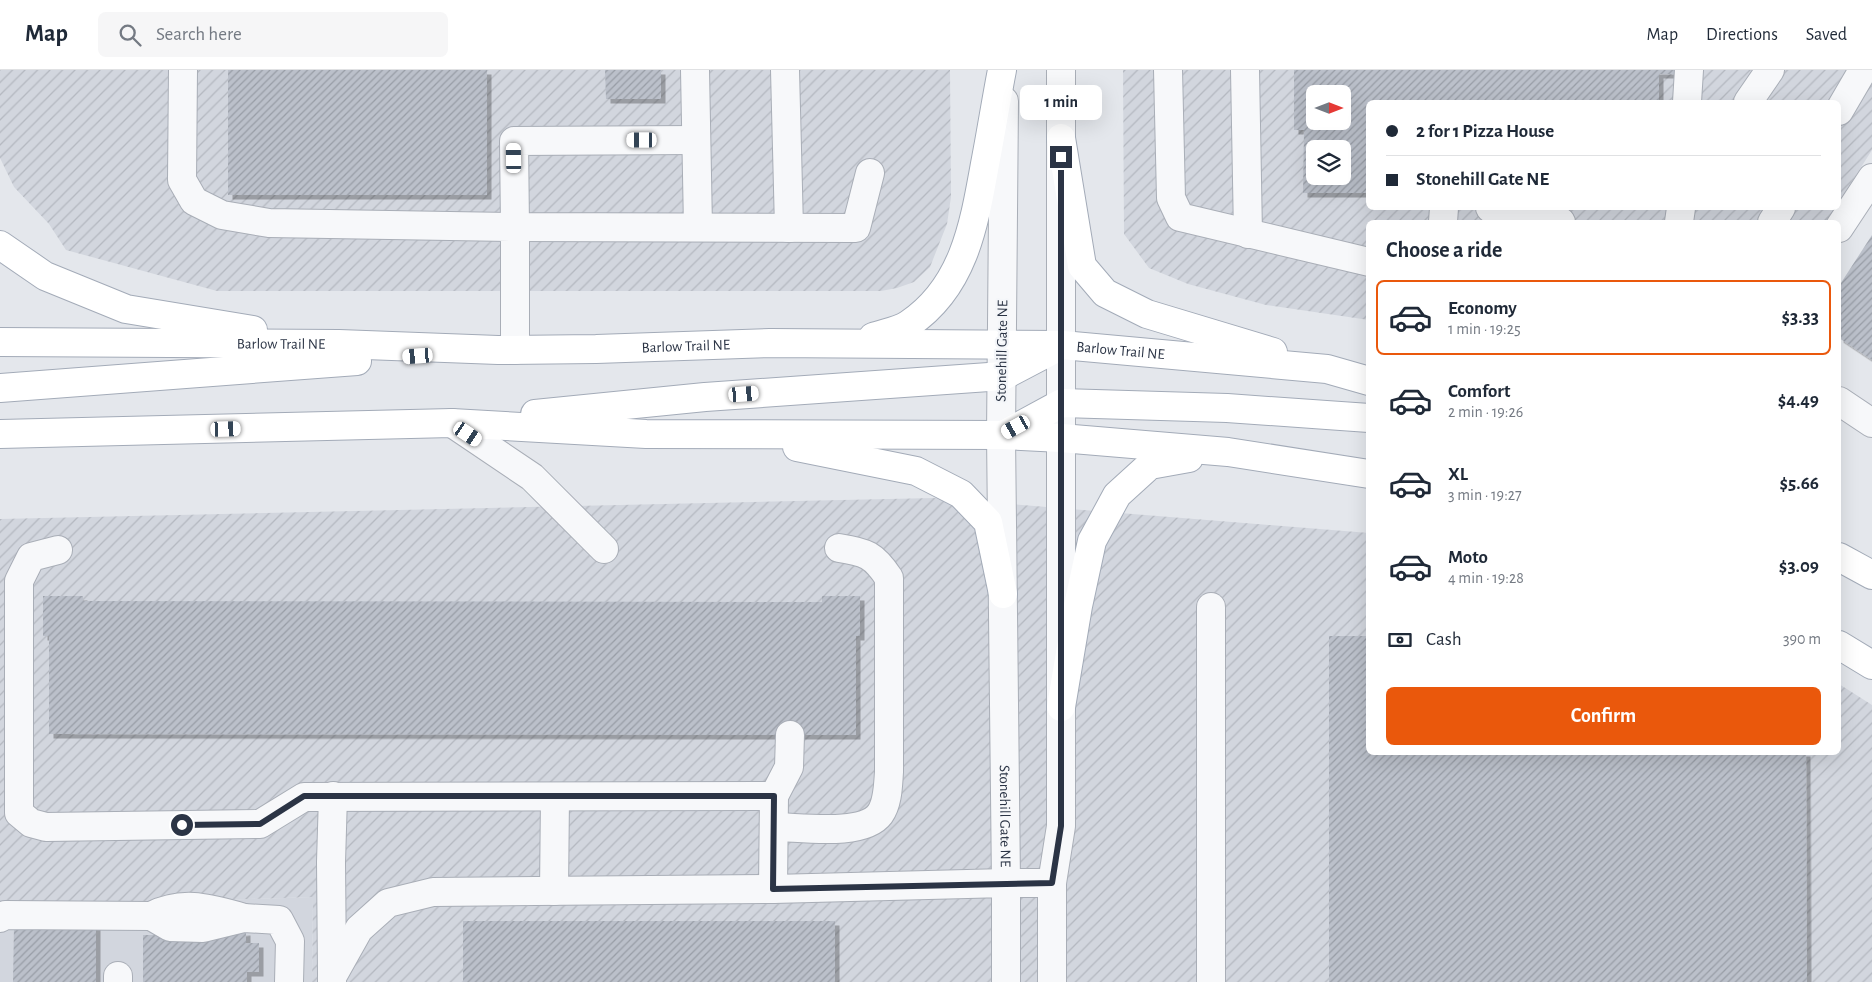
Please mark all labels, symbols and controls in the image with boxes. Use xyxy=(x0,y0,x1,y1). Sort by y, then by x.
search box xyxy=(98,12,448,57)
icon: search xyxy=(116,21,144,49)
text: Map xyxy=(25,22,68,46)
text: Search here xyxy=(156,25,242,44)
text: Map xyxy=(1647,26,1678,44)
text: Directions xyxy=(1706,26,1778,44)
text: Saved xyxy=(1806,26,1847,44)
callout: 1 min xyxy=(1020,84,1102,119)
north arrow xyxy=(1306,85,1351,130)
map controls xyxy=(1306,85,1351,185)
text: 1 min xyxy=(1044,94,1078,110)
text: 2 for 1 Pizza House xyxy=(1416,122,1554,141)
car xyxy=(627,133,657,148)
button: layers xyxy=(1306,140,1351,185)
car xyxy=(506,143,521,173)
route end xyxy=(1050,146,1072,168)
text: Stonehill Gate NE xyxy=(1416,170,1549,189)
text: Choose a ride xyxy=(1386,239,1502,261)
icon: car xyxy=(1388,295,1433,340)
text: Economy xyxy=(1448,299,1517,318)
street label: Stonehill Gate NE xyxy=(994,300,1010,402)
text: $3.33 xyxy=(1782,308,1819,327)
text: 1 min · 19:25 xyxy=(1448,321,1521,337)
street label: Barlow Trail NE xyxy=(237,336,325,351)
street label: Barlow Trail NE xyxy=(641,337,730,355)
street label: Barlow Trail NE xyxy=(1076,339,1165,362)
car xyxy=(402,347,433,365)
icon: car xyxy=(1388,378,1433,423)
text: Comfort xyxy=(1448,382,1510,401)
car xyxy=(728,385,759,403)
text: $4.49 xyxy=(1778,391,1819,410)
text: 2 min · 19:26 xyxy=(1448,404,1523,420)
car xyxy=(999,413,1032,441)
car xyxy=(451,419,484,449)
car xyxy=(210,421,241,437)
icon: car xyxy=(1388,461,1433,506)
text: XL xyxy=(1448,465,1468,484)
text: $5.66 xyxy=(1780,474,1819,493)
text: 3 min · 19:27 xyxy=(1448,487,1522,503)
icon: car xyxy=(1388,544,1433,589)
text: Moto xyxy=(1448,548,1488,567)
text: $3.09 xyxy=(1779,557,1819,576)
text: 4 min · 19:28 xyxy=(1448,570,1524,586)
icon: cash xyxy=(1386,626,1414,654)
text: Cash xyxy=(1426,630,1462,649)
text: 390 m xyxy=(1783,631,1821,647)
button: Confirm xyxy=(1386,687,1821,745)
street label: Stonehill Gate NE xyxy=(997,765,1013,867)
route start xyxy=(171,814,193,836)

